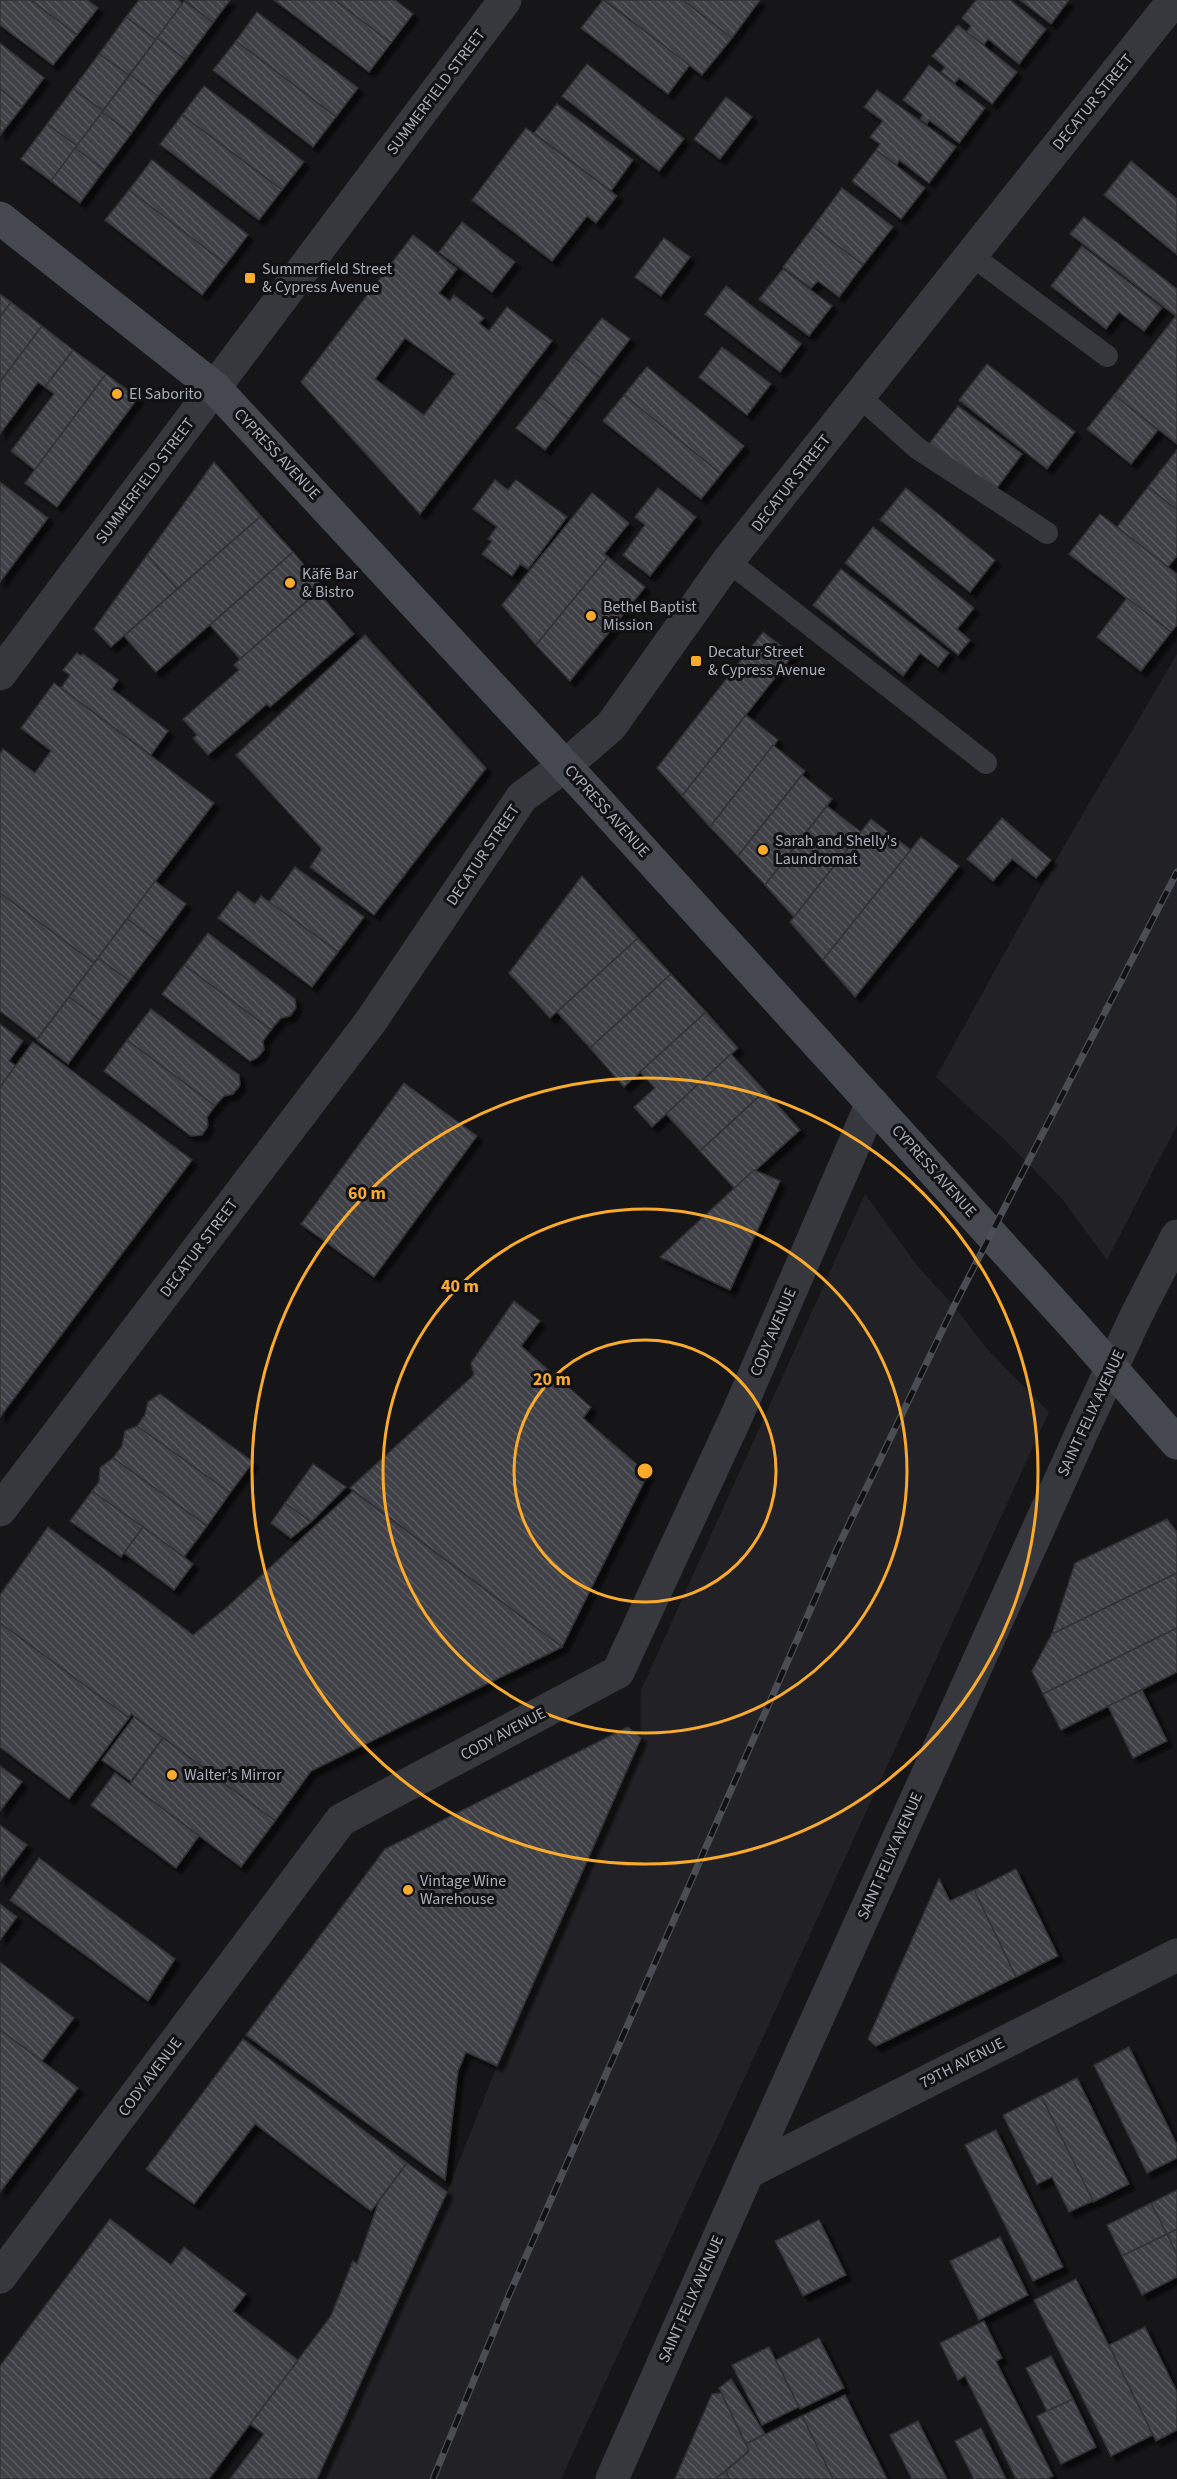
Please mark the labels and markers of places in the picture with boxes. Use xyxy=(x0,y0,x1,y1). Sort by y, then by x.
place label: Summerfield Street & Cypress Avenue xyxy=(262,258,393,298)
marker: Summerfield Street & Cypress Avenue xyxy=(243,271,257,285)
place label: El Saborito xyxy=(129,383,202,405)
marker: El Saborito xyxy=(110,387,124,401)
place label: Käfē Bar & Bistro xyxy=(302,563,358,603)
marker: Käfē Bar & Bistro xyxy=(283,576,297,590)
place label: Bethel Baptist Mission xyxy=(603,596,697,636)
marker: Bethel Baptist Mission xyxy=(584,609,598,623)
place label: Decatur Street & Cypress Avenue xyxy=(708,641,826,681)
marker: Decatur Street & Cypress Avenue xyxy=(689,654,703,668)
place label: Sarah and Shelly's Laundromat xyxy=(775,830,897,870)
marker: Sarah and Shelly's Laundromat xyxy=(756,843,770,857)
centre of rings xyxy=(635,1461,655,1481)
place label: Walter's Mirror xyxy=(184,1764,282,1786)
marker: Walter's Mirror xyxy=(165,1768,179,1782)
place label: Vintage Wine Warehouse xyxy=(420,1870,506,1910)
marker: Vintage Wine Warehouse xyxy=(401,1883,415,1897)

